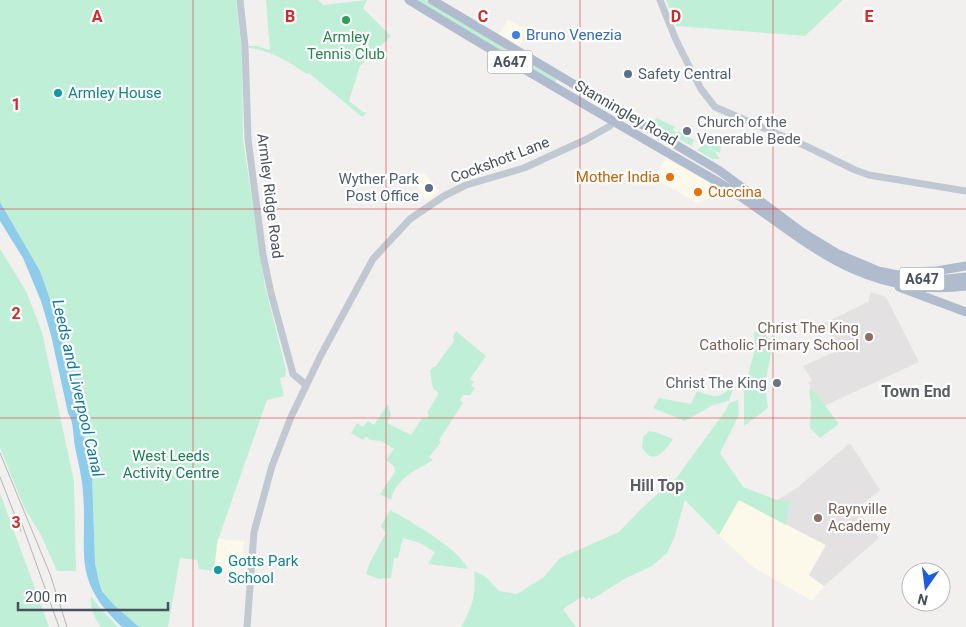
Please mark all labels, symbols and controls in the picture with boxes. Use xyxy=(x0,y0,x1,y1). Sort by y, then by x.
text: A xyxy=(92,7,103,26)
text: B xyxy=(285,7,295,26)
text: C xyxy=(478,7,488,26)
text: D xyxy=(671,7,681,26)
text: E xyxy=(865,7,874,26)
marker: Armley Tennis Club xyxy=(340,14,352,26)
place label: Bruno Venezia xyxy=(526,26,622,44)
place label: Armley Tennis Club xyxy=(307,28,385,63)
marker: Bruno Venezia xyxy=(510,29,522,41)
road number: A647 xyxy=(488,51,532,74)
place label: Safety Central xyxy=(638,65,731,83)
marker: Safety Central xyxy=(622,68,634,80)
street label: Stanningley Road xyxy=(571,76,681,150)
place label: Armley House xyxy=(68,84,162,102)
marker: Armley House xyxy=(52,87,64,99)
text: 1 xyxy=(11,95,21,114)
place label: Church of the Venerable Bede xyxy=(697,113,801,148)
marker: Church of the Venerable Bede xyxy=(681,125,693,137)
street label: Armley Ridge Road xyxy=(253,132,287,260)
street label: Cockshott Lane xyxy=(448,133,552,187)
place label: Mother India xyxy=(576,168,660,186)
place label: Wyther Park Post Office xyxy=(338,170,419,205)
marker: Mother India xyxy=(664,171,676,183)
marker: Wyther Park Post Office xyxy=(423,182,435,194)
place label: Cuccina xyxy=(708,183,762,201)
marker: Cuccina xyxy=(692,186,704,198)
road number: A647 xyxy=(900,268,944,290)
water label: Leeds and Liverpool Canal xyxy=(48,297,108,479)
text: 2 xyxy=(11,304,21,323)
place label: Christ The King Catholic Primary School xyxy=(699,319,859,354)
marker: Christ The King Catholic Primary School xyxy=(863,331,875,343)
place label: Christ The King xyxy=(666,374,767,392)
marker: Christ The King xyxy=(771,377,783,389)
district label: Town End xyxy=(881,382,951,401)
park label: West Leeds Activity Centre xyxy=(123,447,219,482)
district label: Hill Top xyxy=(630,476,684,495)
place label: Raynville Academy xyxy=(828,500,890,535)
marker: Raynville Academy xyxy=(812,512,824,524)
text: 3 xyxy=(11,513,21,532)
place label: Gotts Park School xyxy=(228,552,299,587)
north arrow xyxy=(901,562,951,612)
marker: Gotts Park School xyxy=(212,564,224,576)
scale bar xyxy=(18,580,168,612)
text: 200 m xyxy=(25,588,67,606)
text: N xyxy=(916,591,930,609)

